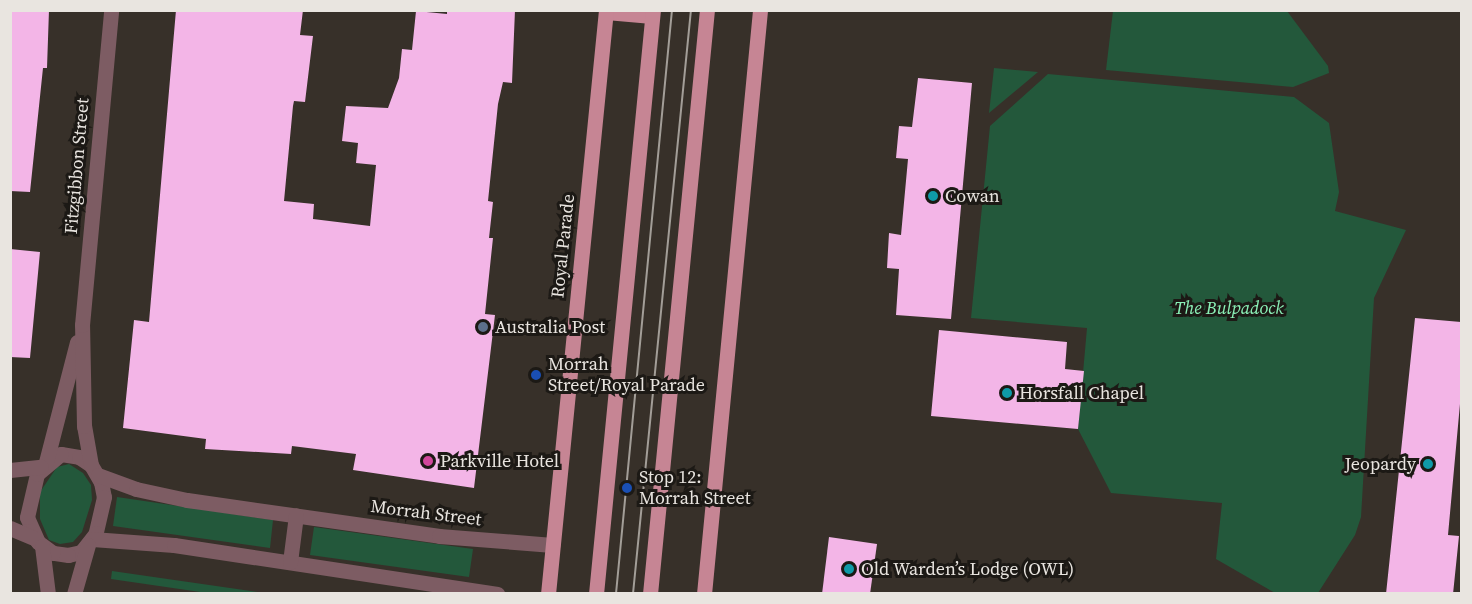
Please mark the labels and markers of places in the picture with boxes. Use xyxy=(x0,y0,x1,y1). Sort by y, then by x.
place label: Cowan xyxy=(945,185,1000,207)
marker: Cowan xyxy=(926,189,940,203)
place label: Australia Post xyxy=(495,316,605,338)
marker: Australia Post xyxy=(476,320,490,334)
place label: Morrah Street/Royal Parade xyxy=(548,354,705,397)
marker: Morrah Street/Royal Parade xyxy=(529,368,543,382)
place label: Horsfall Chapel xyxy=(1019,382,1144,404)
marker: Horsfall Chapel xyxy=(1000,386,1014,400)
place label: Parkville Hotel xyxy=(440,450,559,472)
place label: Jeopardy xyxy=(1345,453,1416,475)
marker: Parkville Hotel xyxy=(421,454,435,468)
marker: Jeopardy xyxy=(1421,457,1435,471)
place label: Stop 12: Morrah Street xyxy=(639,467,750,510)
marker: Stop 12: Morrah Street xyxy=(620,481,634,495)
place label: Old Warden’s Lodge (OWL) xyxy=(861,558,1075,580)
marker: Old Warden’s Lodge (OWL) xyxy=(842,562,856,576)

